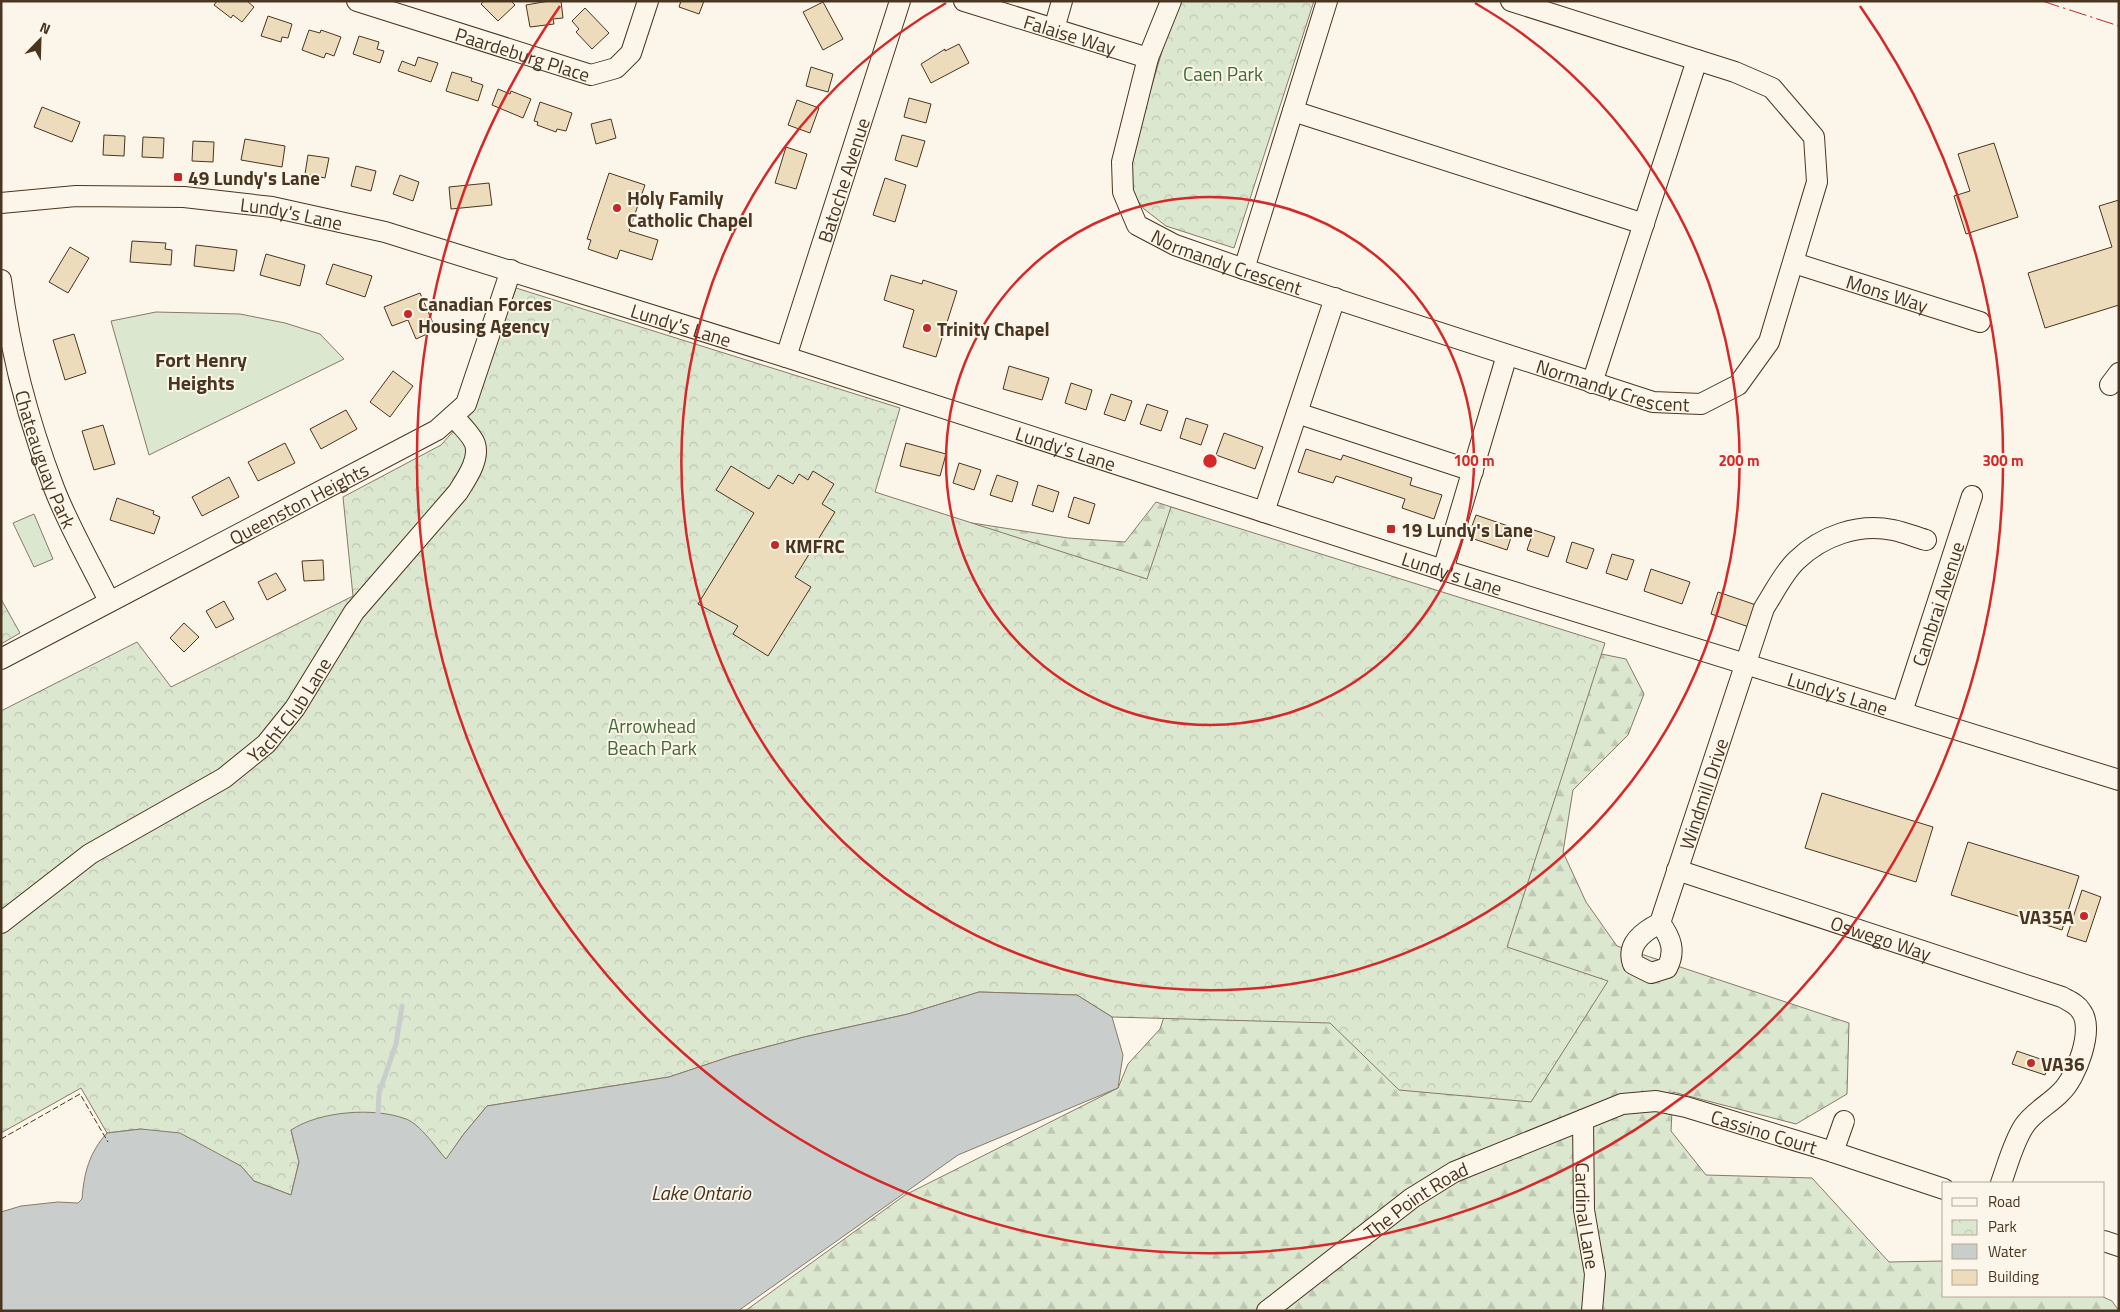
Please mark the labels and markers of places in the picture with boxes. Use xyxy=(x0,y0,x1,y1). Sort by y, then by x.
place label: 49 Lundy's Lane xyxy=(188,163,320,192)
marker: 49 Lundy's Lane xyxy=(172,171,184,183)
place label: Holy Family Catholic Chapel xyxy=(627,183,753,234)
marker: Holy Family Catholic Chapel xyxy=(611,202,623,214)
place label: Canadian Forces Housing Agency xyxy=(418,289,552,340)
marker: Canadian Forces Housing Agency xyxy=(402,308,414,320)
place label: Trinity Chapel xyxy=(937,314,1050,343)
marker: Trinity Chapel xyxy=(921,322,933,334)
centre of rings xyxy=(1201,452,1219,470)
place label: 19 Lundy's Lane xyxy=(1401,515,1533,544)
marker: 19 Lundy's Lane xyxy=(1385,523,1397,535)
place label: KMFRC xyxy=(785,531,845,560)
marker: KMFRC xyxy=(769,539,781,551)
place label: VA35A xyxy=(2019,902,2075,931)
marker: VA35A xyxy=(2078,910,2090,922)
place label: VA36 xyxy=(2041,1049,2085,1078)
marker: VA36 xyxy=(2025,1057,2037,1069)

